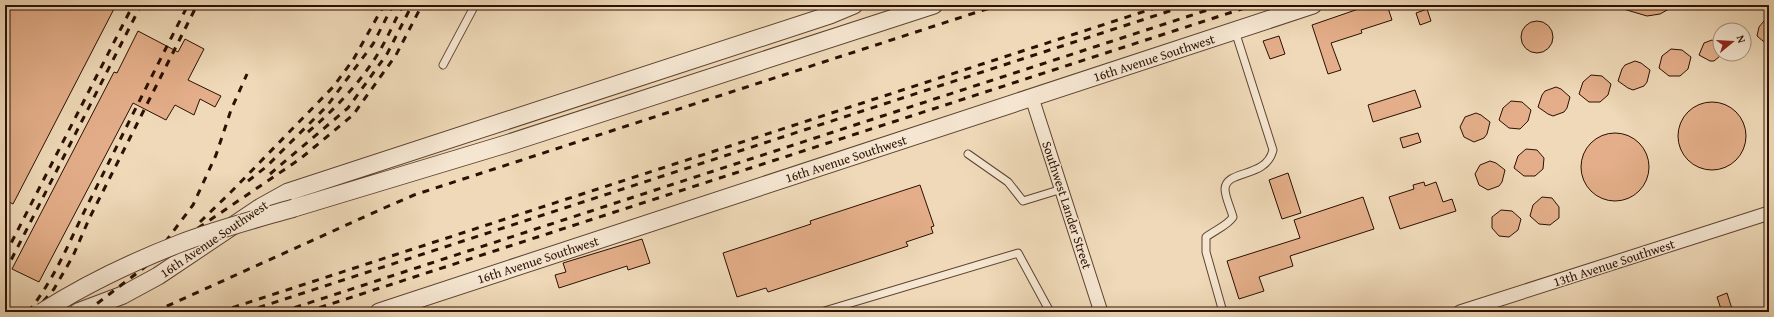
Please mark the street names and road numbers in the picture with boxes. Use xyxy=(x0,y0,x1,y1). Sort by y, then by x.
street label: 16th Avenue Southwest xyxy=(1091,29,1218,87)
street label: 16th Avenue Southwest xyxy=(783,130,910,188)
street label: Southwest Lander Street xyxy=(1037,139,1097,272)
street label: 16th Avenue Southwest xyxy=(156,195,272,282)
street label: 16th Avenue Southwest xyxy=(475,231,602,289)
street label: 13th Avenue Southwest xyxy=(1551,234,1678,292)

